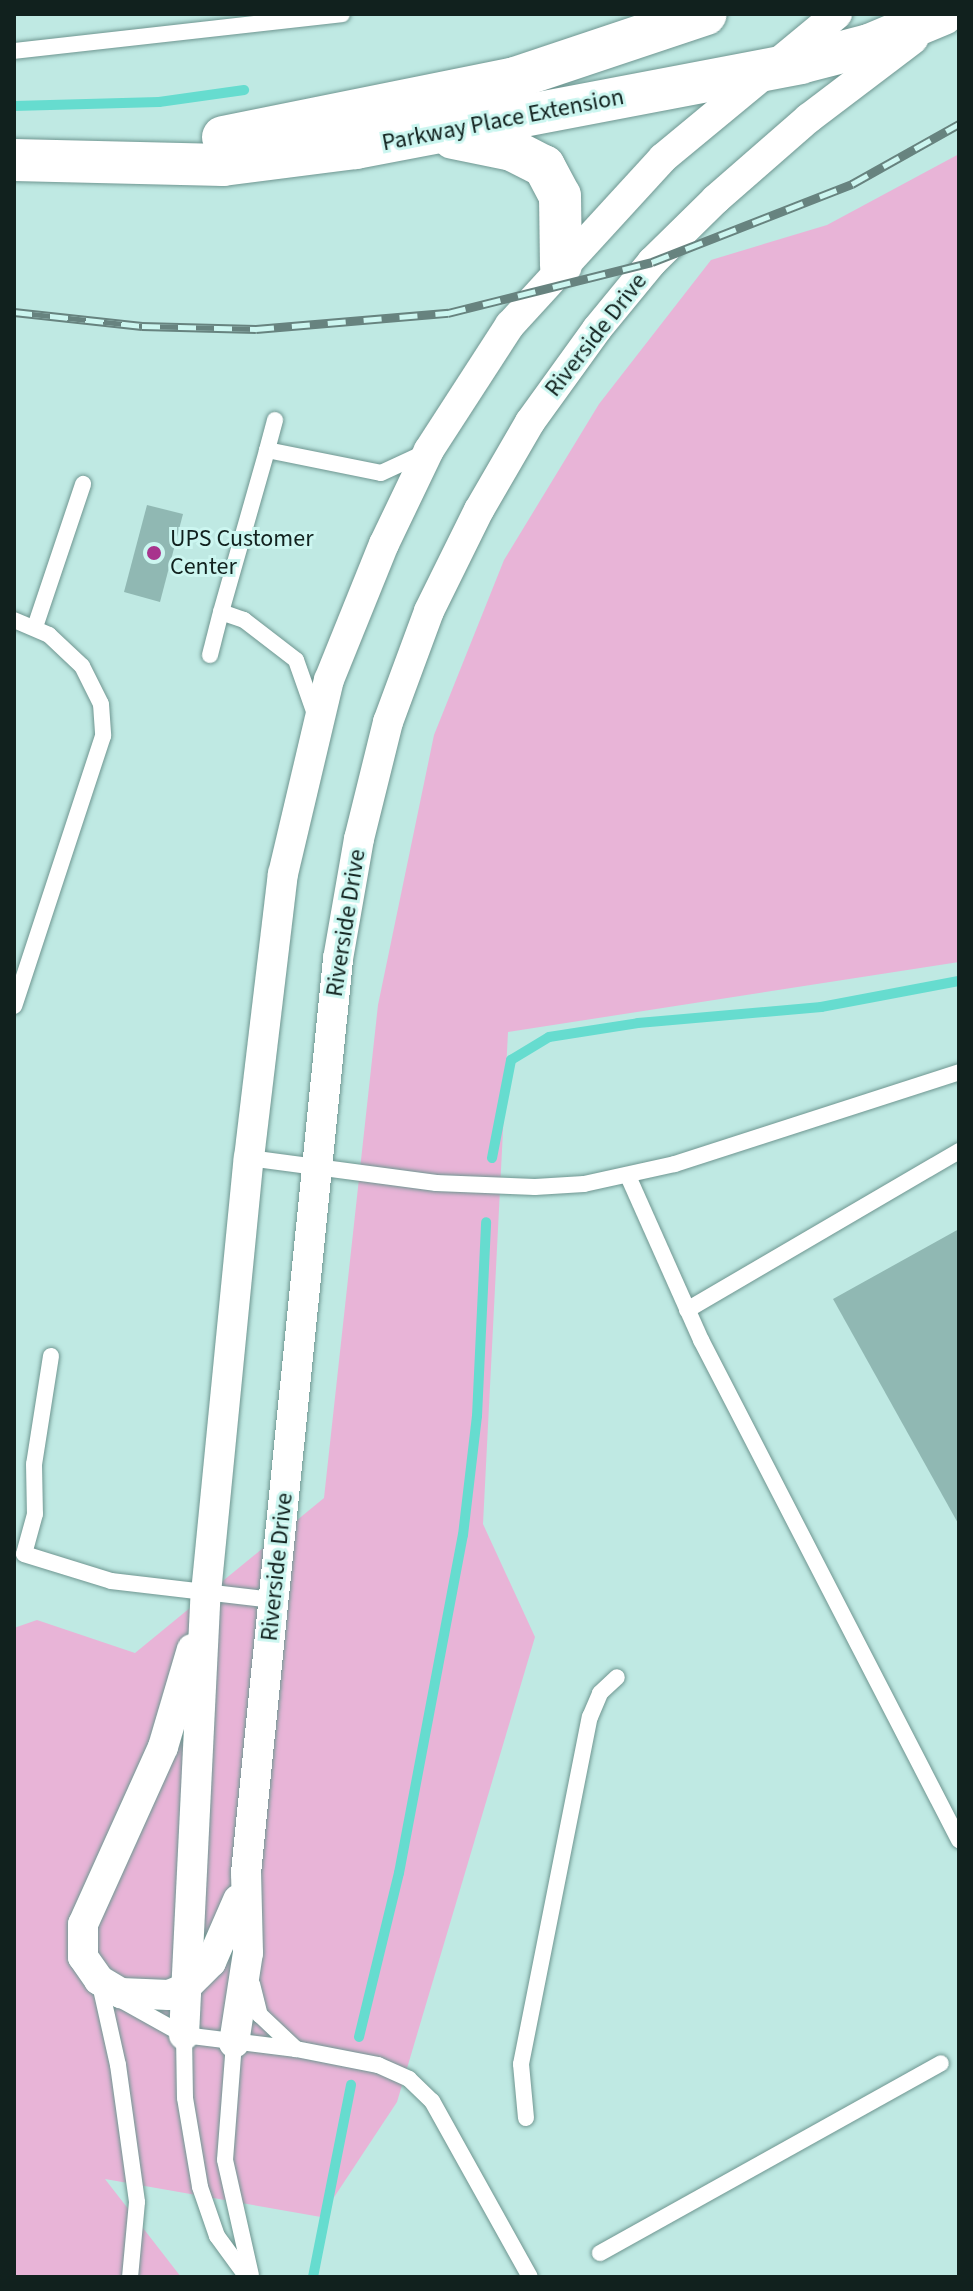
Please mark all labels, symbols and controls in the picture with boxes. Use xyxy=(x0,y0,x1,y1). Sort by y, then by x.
street label: Parkway Place Extension xyxy=(380,82,626,158)
street label: Riverside Drive xyxy=(539,267,653,403)
place label: UPS Customer Center xyxy=(170,525,313,581)
marker: UPS Customer Center xyxy=(145,544,163,562)
street label: Riverside Drive xyxy=(320,847,372,999)
street label: Riverside Drive xyxy=(255,1491,299,1643)

